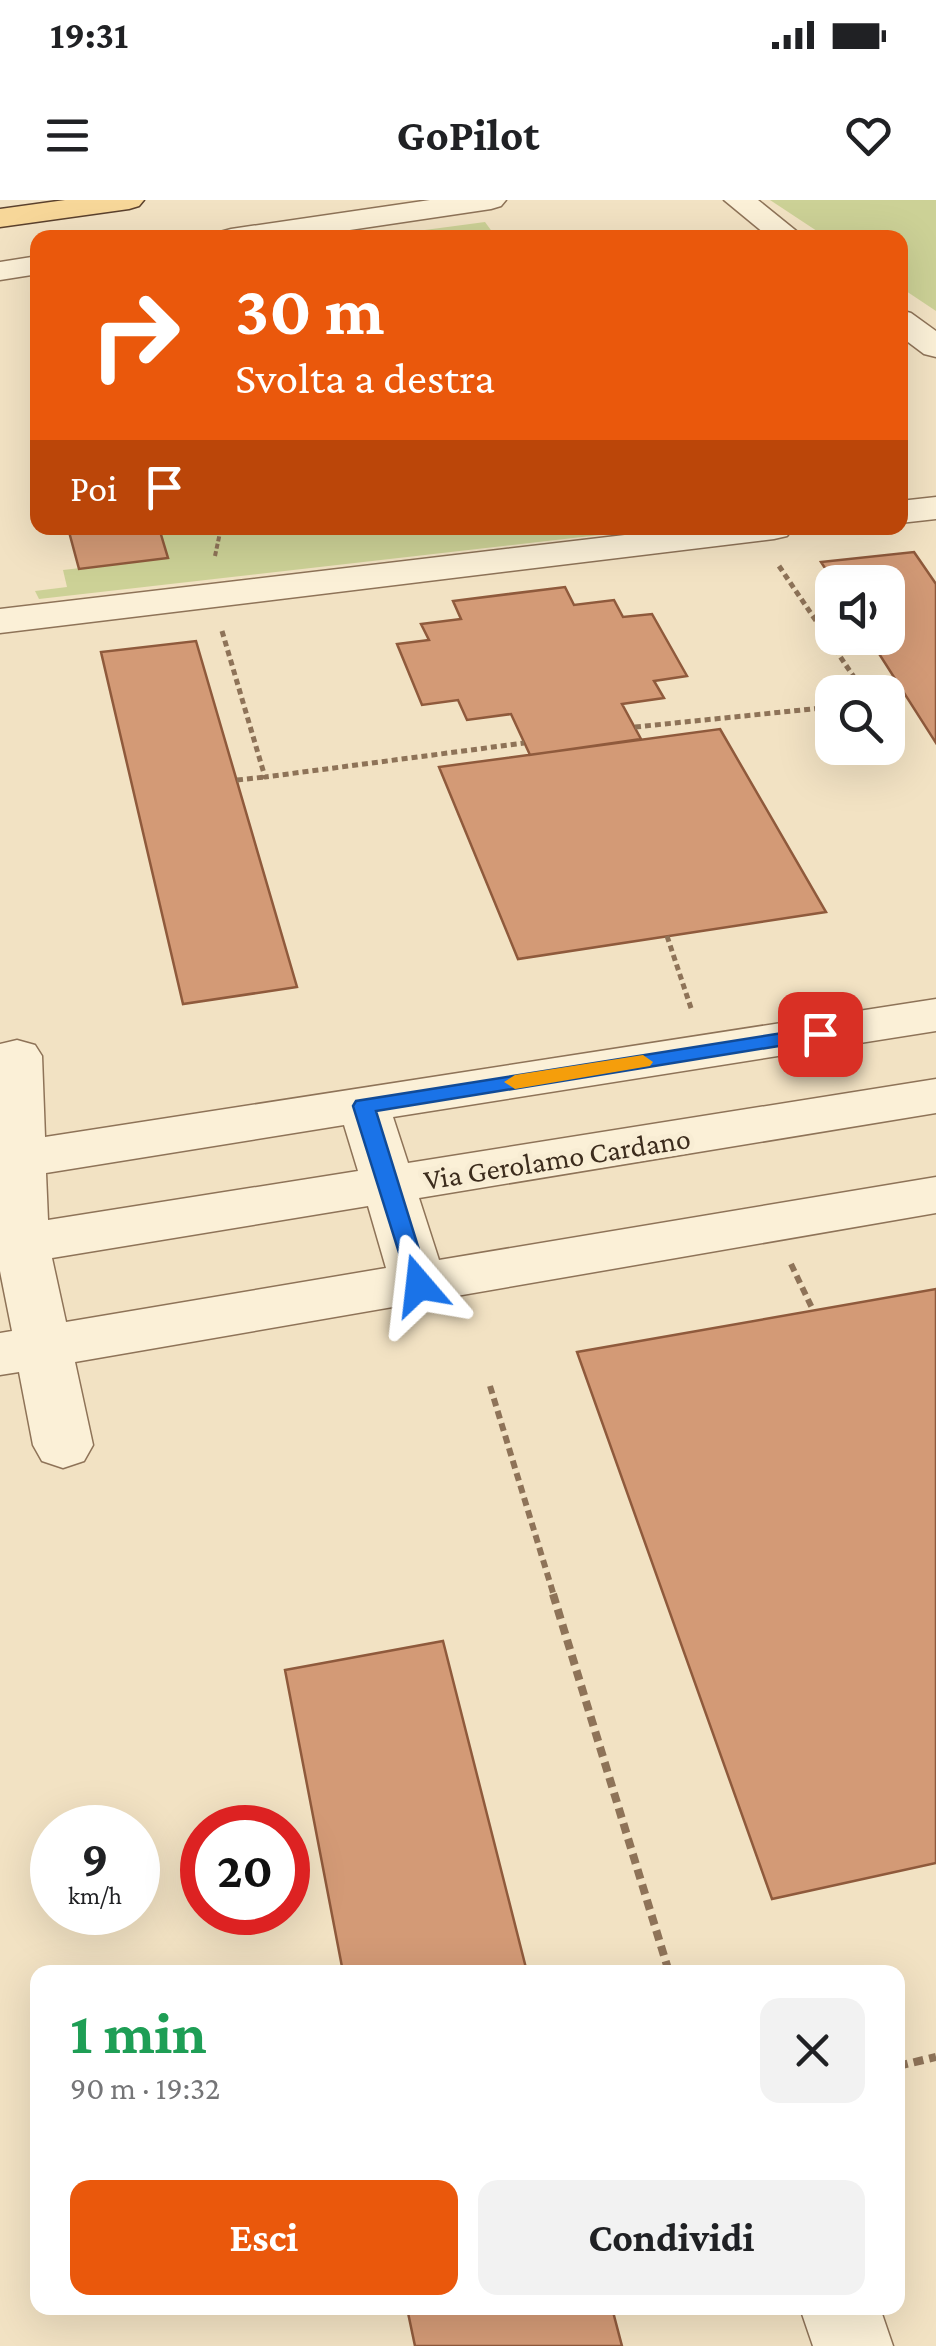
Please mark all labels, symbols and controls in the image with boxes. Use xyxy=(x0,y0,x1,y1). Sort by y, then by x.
text: 19:31 xyxy=(50,14,128,56)
icon: menu xyxy=(40,108,95,163)
icon: heart xyxy=(841,108,896,163)
text: GoPilot xyxy=(396,110,540,160)
icon: right xyxy=(70,270,200,400)
text: 30 m xyxy=(235,271,384,349)
text: Svolta a destra xyxy=(235,353,495,403)
icon: arrive xyxy=(137,460,192,515)
text: Poi xyxy=(70,467,117,509)
map controls xyxy=(815,565,905,765)
button: sound xyxy=(815,565,905,655)
button: search xyxy=(815,675,905,765)
pin xyxy=(778,992,863,1077)
icon: arrive xyxy=(793,1007,848,1062)
street label: Via Gerolamo Cardano xyxy=(421,1121,693,1196)
position arrow xyxy=(367,1233,471,1337)
speed limit sign: 20 xyxy=(180,1805,310,1935)
text: 9 xyxy=(81,1830,109,1886)
text: km/h xyxy=(68,1882,122,1909)
button: close xyxy=(760,1998,865,2103)
text: 1 min xyxy=(70,1999,207,2066)
text: 90 m · 19:32 xyxy=(70,2070,220,2106)
button: Esci xyxy=(70,2180,458,2295)
button: Condividi xyxy=(478,2180,865,2295)

